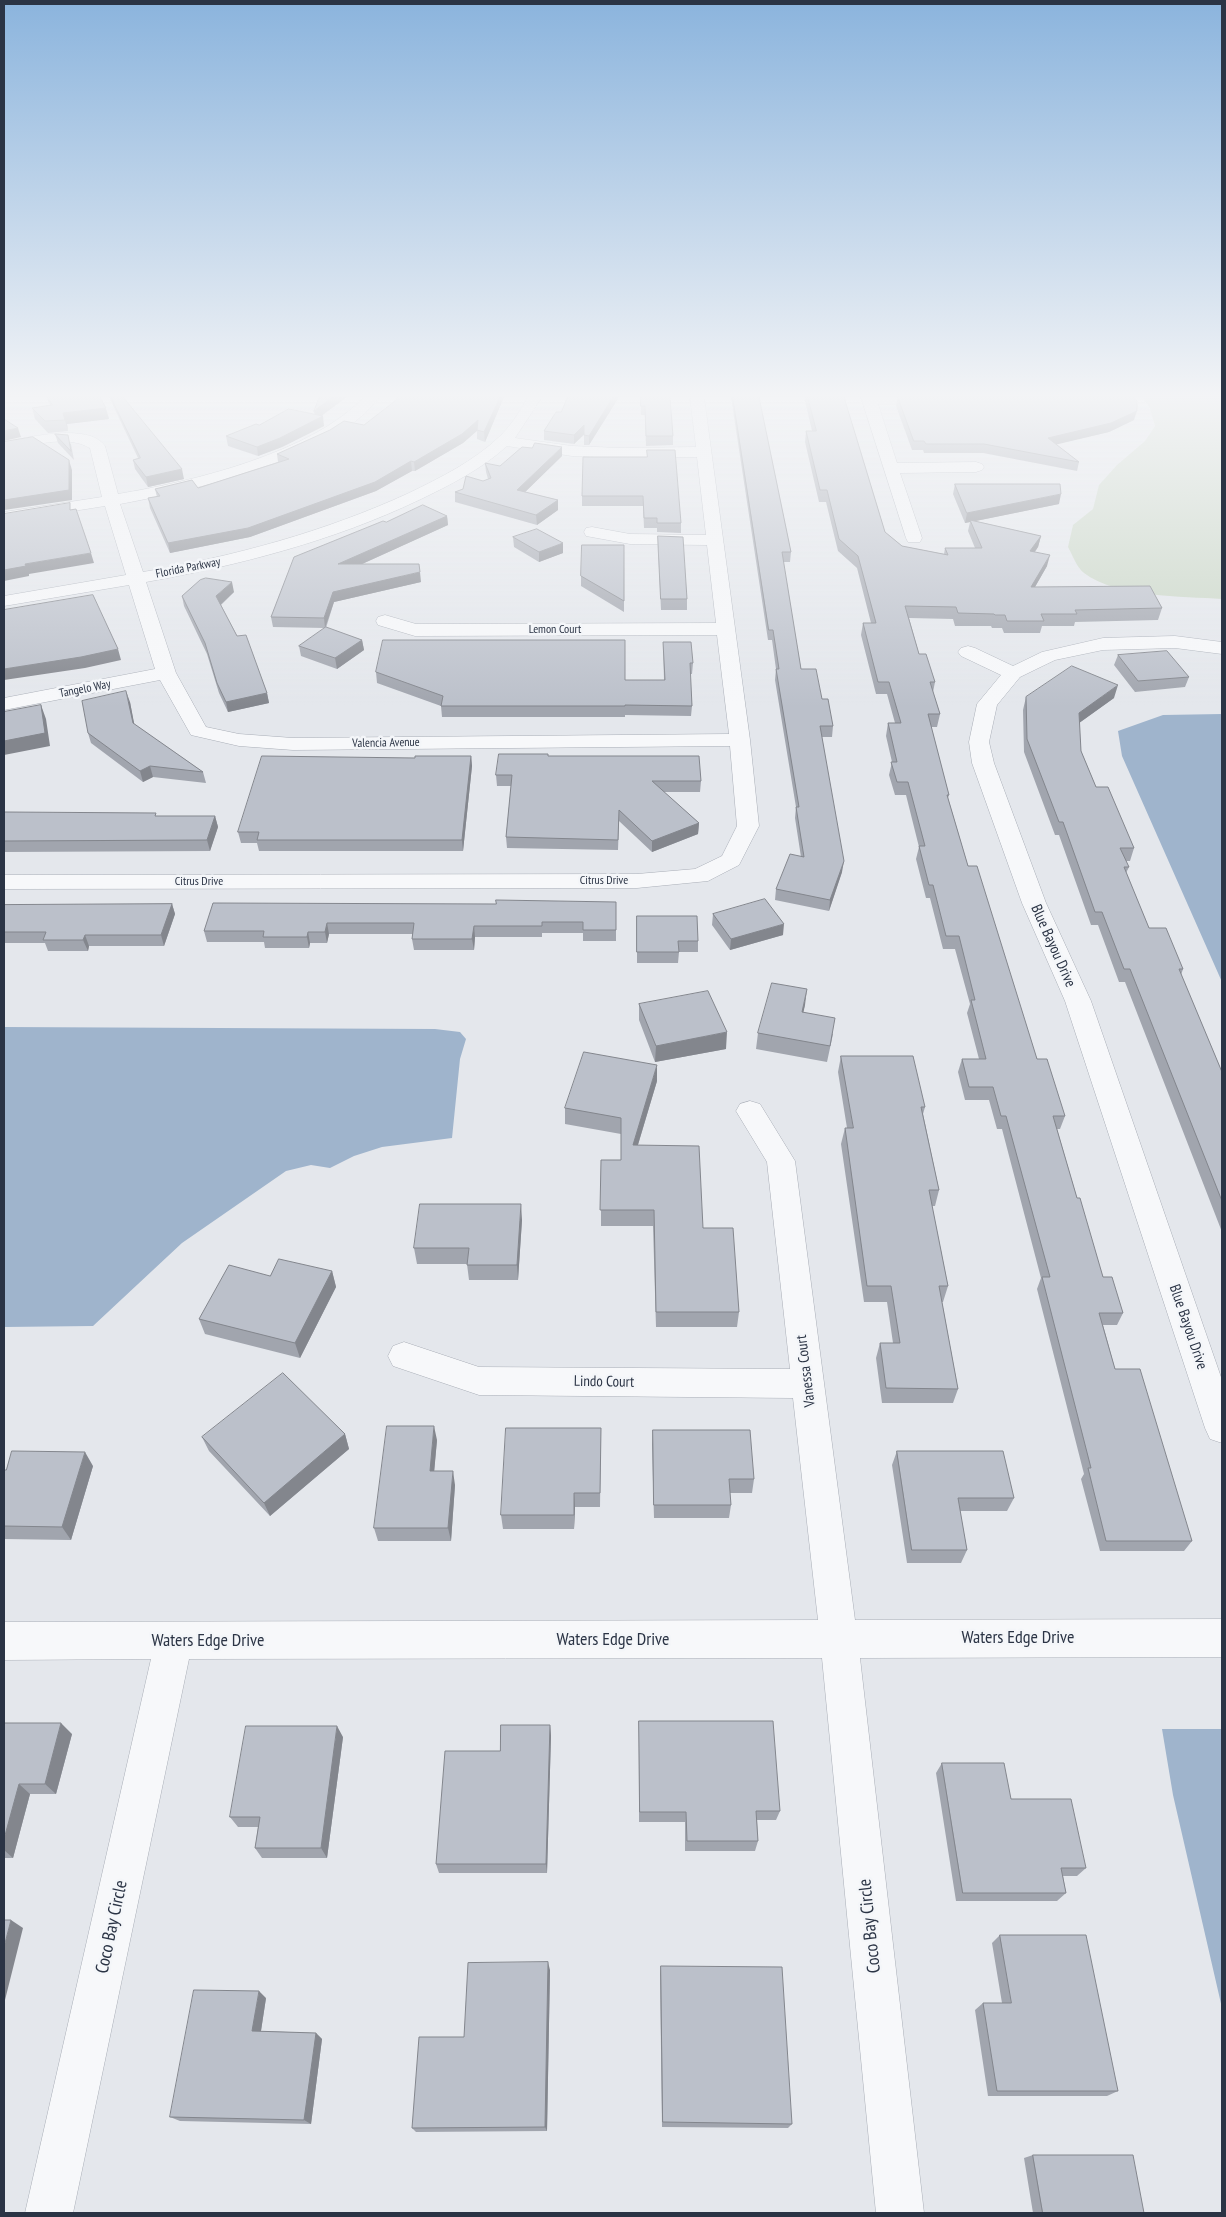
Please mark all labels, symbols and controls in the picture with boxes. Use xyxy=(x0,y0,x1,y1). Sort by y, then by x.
street label: Florida Parkway xyxy=(154,555,222,581)
street label: Lemon Court xyxy=(529,623,581,637)
street label: Tangelo Way xyxy=(58,677,112,701)
street label: Valencia Avenue xyxy=(352,735,420,751)
street label: Citrus Drive xyxy=(580,874,628,888)
street label: Citrus Drive xyxy=(175,875,223,889)
street label: Blue Bayou Drive xyxy=(1027,902,1079,990)
street label: Blue Bayou Drive xyxy=(1165,1282,1211,1372)
street label: Vanessa Court xyxy=(793,1334,819,1408)
street label: Lindo Court xyxy=(574,1372,634,1392)
street label: Waters Edge Drive xyxy=(961,1627,1075,1649)
street label: Waters Edge Drive xyxy=(556,1629,670,1651)
street label: Waters Edge Drive xyxy=(151,1630,265,1652)
street label: Coco Bay Circle xyxy=(92,1878,132,1976)
street label: Coco Bay Circle xyxy=(854,1878,886,1974)

